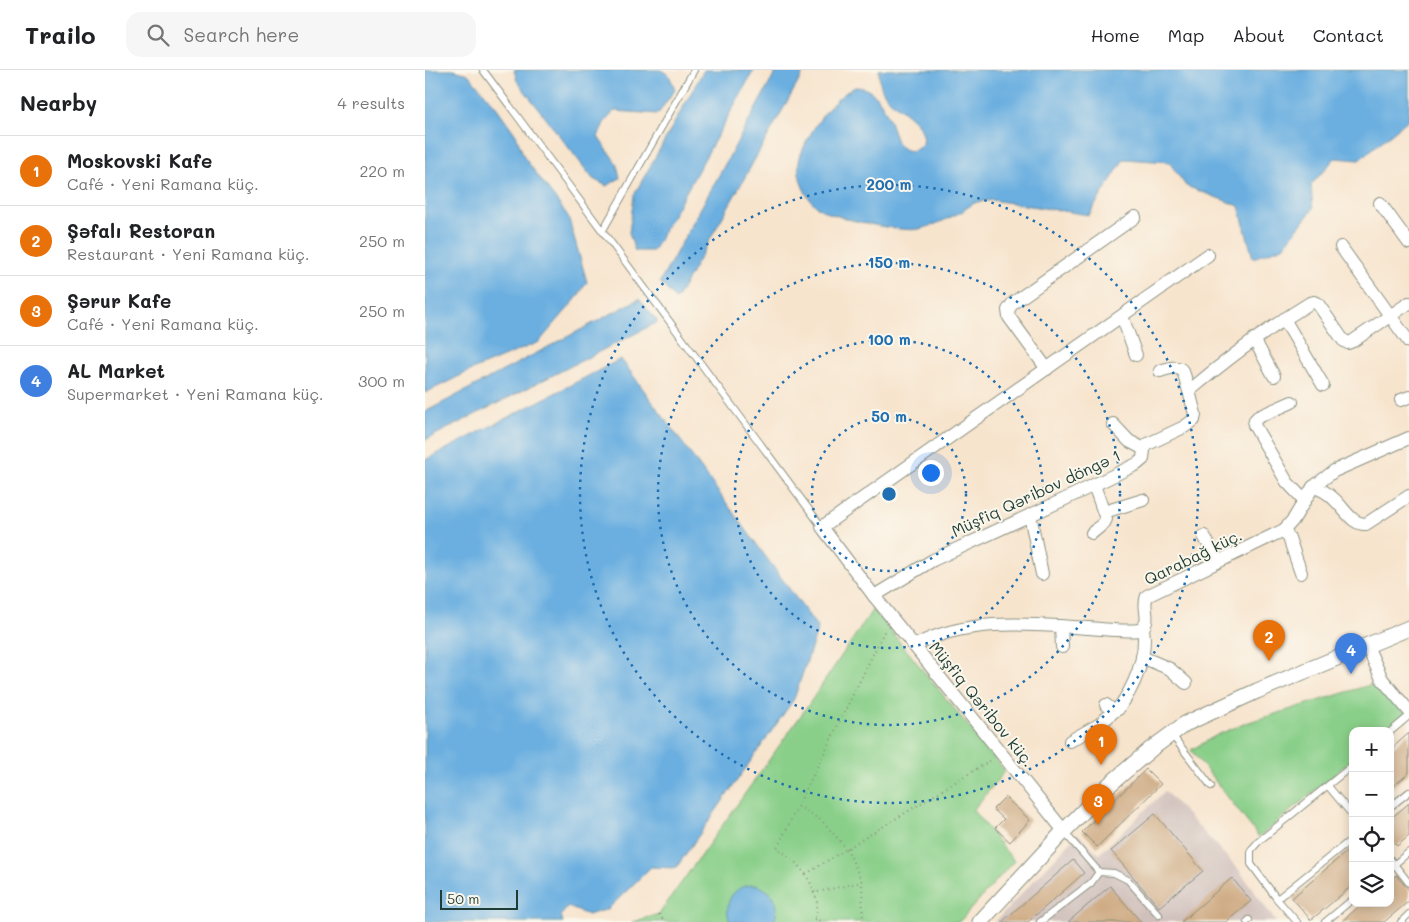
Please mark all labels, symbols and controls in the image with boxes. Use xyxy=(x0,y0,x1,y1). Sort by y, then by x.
search box xyxy=(126,12,476,57)
text: Trailo xyxy=(25,19,96,50)
icon: search xyxy=(144,21,172,49)
text: Search here xyxy=(184,22,299,47)
text: Home xyxy=(1091,23,1140,47)
text: Map xyxy=(1168,23,1204,47)
text: About xyxy=(1232,23,1285,47)
text: Contact xyxy=(1313,23,1384,47)
text: Nearby xyxy=(20,89,97,116)
text: 4 results xyxy=(337,92,405,113)
text: Moskovski Kafe xyxy=(67,148,212,173)
text: 1 xyxy=(32,160,40,181)
text: 220 m xyxy=(359,160,405,181)
text: Café · Yeni Ramana küç. xyxy=(67,173,259,194)
text: 200 m xyxy=(867,174,912,194)
text: Şəfalı Restoran xyxy=(67,218,215,243)
text: 2 xyxy=(32,230,40,251)
text: 250 m xyxy=(359,230,405,251)
text: Restaurant · Yeni Ramana küç. xyxy=(67,243,309,264)
text: 150 m xyxy=(868,252,910,272)
text: Şərur Kafe xyxy=(67,288,171,313)
text: 3 xyxy=(31,300,41,321)
text: 250 m xyxy=(359,300,405,321)
text: Café · Yeni Ramana küç. xyxy=(67,313,259,334)
text: 100 m xyxy=(867,329,911,349)
text: AL Market xyxy=(67,358,165,383)
text: 4 xyxy=(31,370,41,391)
text: 300 m xyxy=(358,370,405,391)
text: Supermarket · Yeni Ramana küç. xyxy=(67,383,324,404)
text: 50 m xyxy=(871,406,907,426)
street label: Müşfiq Qəribov döngə 1 xyxy=(948,444,1124,541)
your location xyxy=(918,460,944,486)
centre of rings xyxy=(880,485,898,503)
street label: Qarabağ küç. xyxy=(1140,524,1245,589)
pin: 2 xyxy=(1253,620,1285,661)
pin: 4 xyxy=(1335,633,1367,674)
street label: Müşfiq Qəribov küç. xyxy=(925,637,1040,771)
pin: 1 xyxy=(1085,724,1117,765)
map controls xyxy=(1349,727,1394,907)
button: + xyxy=(1349,727,1394,772)
button: − xyxy=(1349,772,1394,817)
pin: 3 xyxy=(1082,784,1114,825)
button: locate xyxy=(1349,817,1394,862)
button: layers xyxy=(1349,862,1394,907)
scale bar xyxy=(440,887,517,910)
text: 50 m xyxy=(447,889,479,908)

